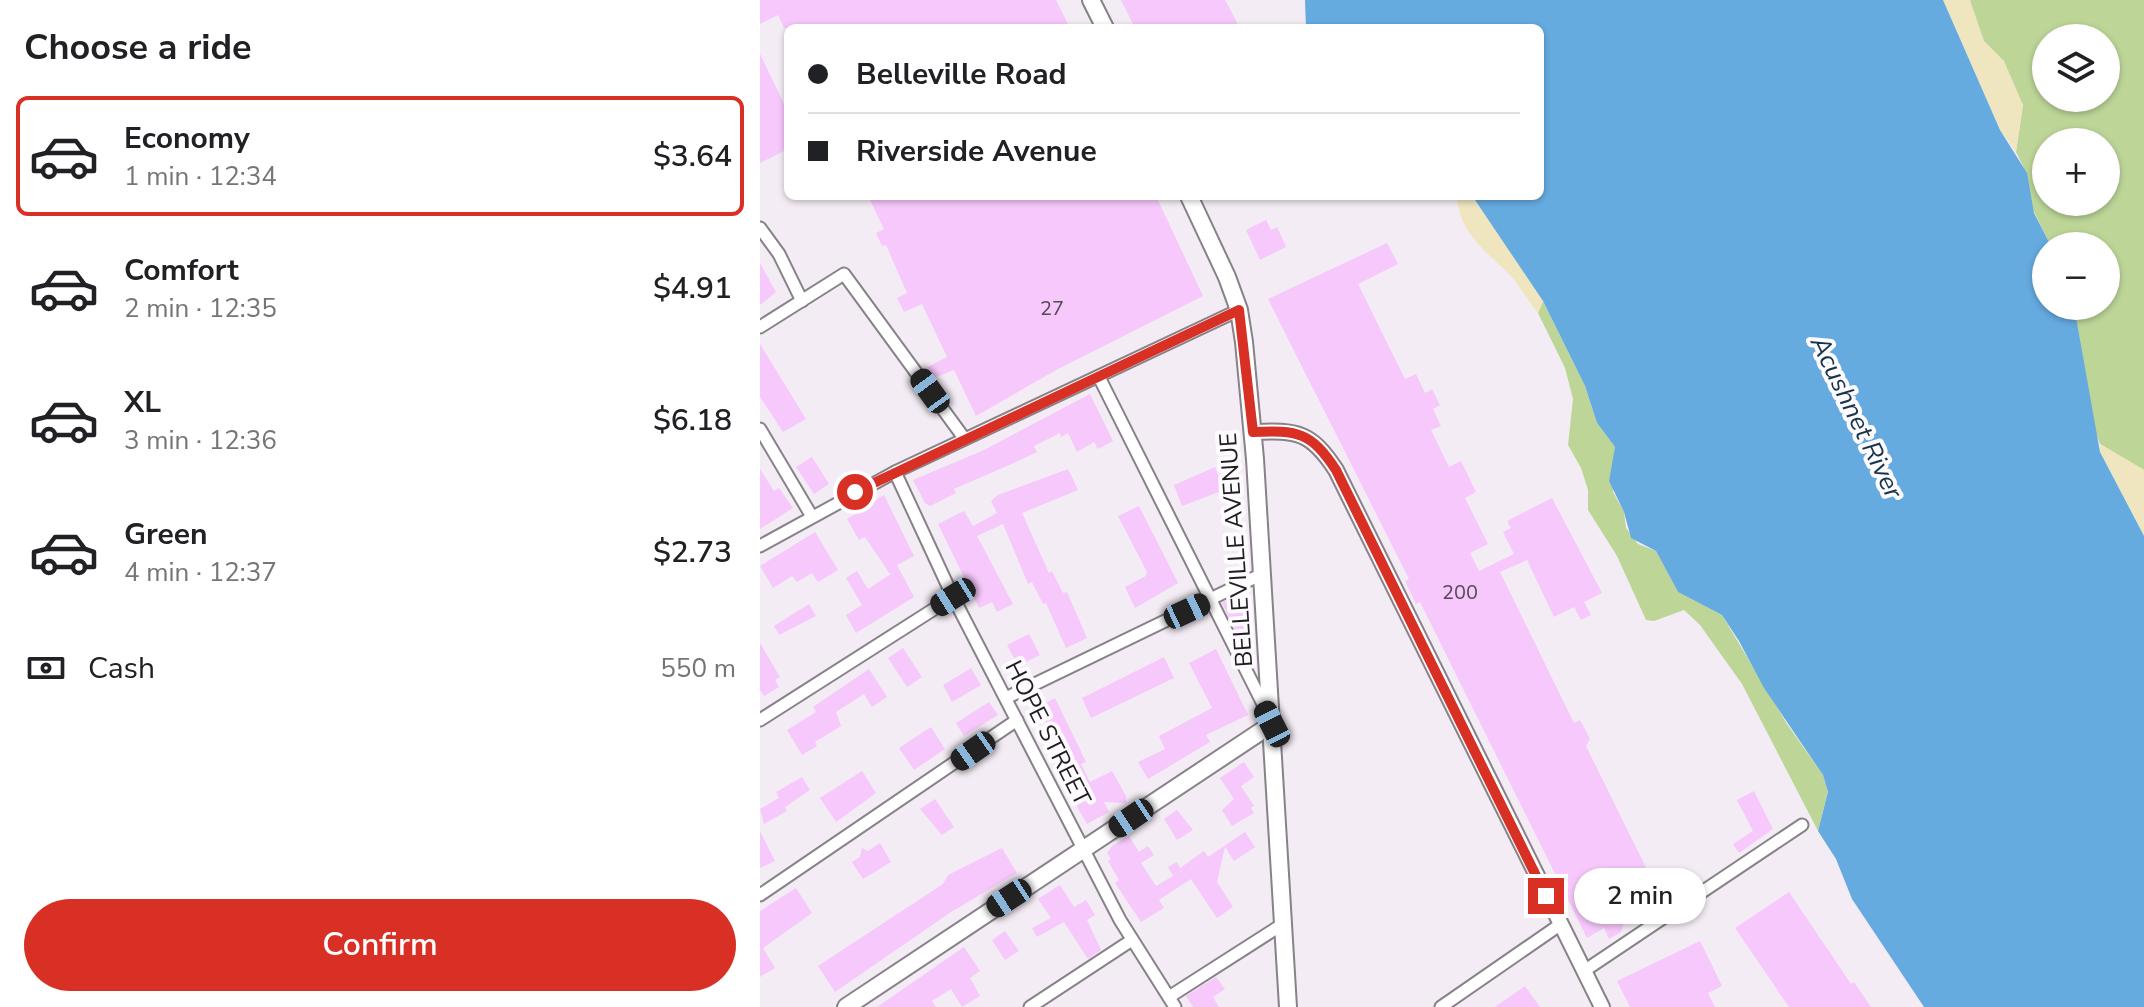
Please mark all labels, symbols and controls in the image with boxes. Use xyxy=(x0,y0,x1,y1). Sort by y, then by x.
text: Choose a ride xyxy=(24,23,252,72)
map controls xyxy=(2032,24,2120,320)
button: layers xyxy=(2032,24,2120,112)
text: Belleville Road xyxy=(856,54,1067,95)
text: Economy xyxy=(124,118,250,159)
icon: car xyxy=(28,120,100,192)
button: + xyxy=(2032,128,2120,216)
text: Riverside Avenue xyxy=(856,131,1097,172)
text: $3.64 xyxy=(653,136,732,177)
text: 1 min · 12:34 xyxy=(124,159,277,194)
button: − xyxy=(2032,232,2120,320)
text: Comfort xyxy=(124,250,239,291)
icon: car xyxy=(28,252,100,324)
text: $4.91 xyxy=(653,268,732,309)
text: 2 min · 12:35 xyxy=(124,291,277,326)
house number: 27 xyxy=(1040,295,1064,322)
water label: Acushnet River xyxy=(1802,329,1911,505)
car xyxy=(906,365,954,417)
text: XL xyxy=(124,382,161,423)
icon: car xyxy=(28,384,100,456)
text: $6.18 xyxy=(653,400,732,441)
text: 3 min · 12:36 xyxy=(124,423,277,458)
street label: BELLEVILLE AVENUE xyxy=(1212,432,1260,668)
route start xyxy=(837,474,873,510)
text: Green xyxy=(124,514,208,555)
icon: car xyxy=(28,516,100,588)
text: $2.73 xyxy=(653,532,732,573)
text: 4 min · 12:37 xyxy=(124,555,277,590)
car xyxy=(926,574,980,620)
house number: 200 xyxy=(1442,579,1478,606)
car xyxy=(1160,590,1214,632)
icon: cash xyxy=(24,646,68,690)
text: Cash xyxy=(88,648,155,689)
text: 550 m xyxy=(660,651,736,686)
street label: HOPE STREET xyxy=(998,655,1099,812)
car xyxy=(1250,697,1294,751)
car xyxy=(946,727,1000,775)
car xyxy=(1104,795,1158,841)
callout: 2 min xyxy=(1574,868,1706,924)
car xyxy=(982,875,1036,921)
route end xyxy=(1528,878,1564,914)
text: 2 min xyxy=(1607,878,1673,913)
button: Confirm xyxy=(24,899,736,991)

